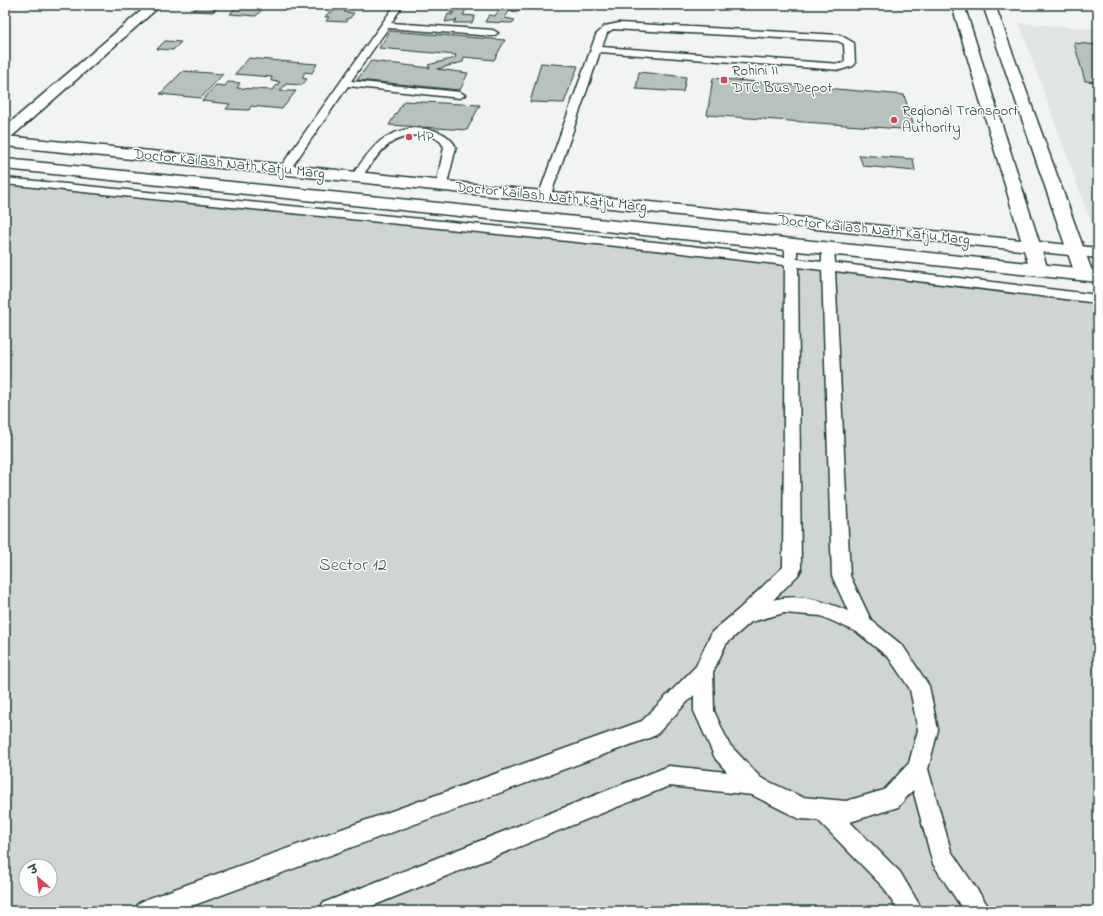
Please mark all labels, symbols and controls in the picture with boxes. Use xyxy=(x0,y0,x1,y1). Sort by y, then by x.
place label: Rohini II DTC Bus Depot xyxy=(731,60,832,99)
marker: Rohini II DTC Bus Depot xyxy=(719,75,729,85)
place label: Regional Transport Authority xyxy=(902,100,1018,140)
marker: Regional Transport Authority xyxy=(889,115,899,125)
place label: HP xyxy=(417,126,434,148)
marker: HP xyxy=(404,132,414,142)
street label: Doctor Kailash Nath Katju Marg xyxy=(131,143,326,186)
street label: Doctor Kailash Nath Katju Marg xyxy=(453,176,648,219)
street label: Doctor Kailash Nath Katju Marg xyxy=(776,209,971,252)
park label: Sector 12 xyxy=(319,553,387,579)
north arrow xyxy=(18,858,58,898)
text: उ xyxy=(26,860,42,879)

